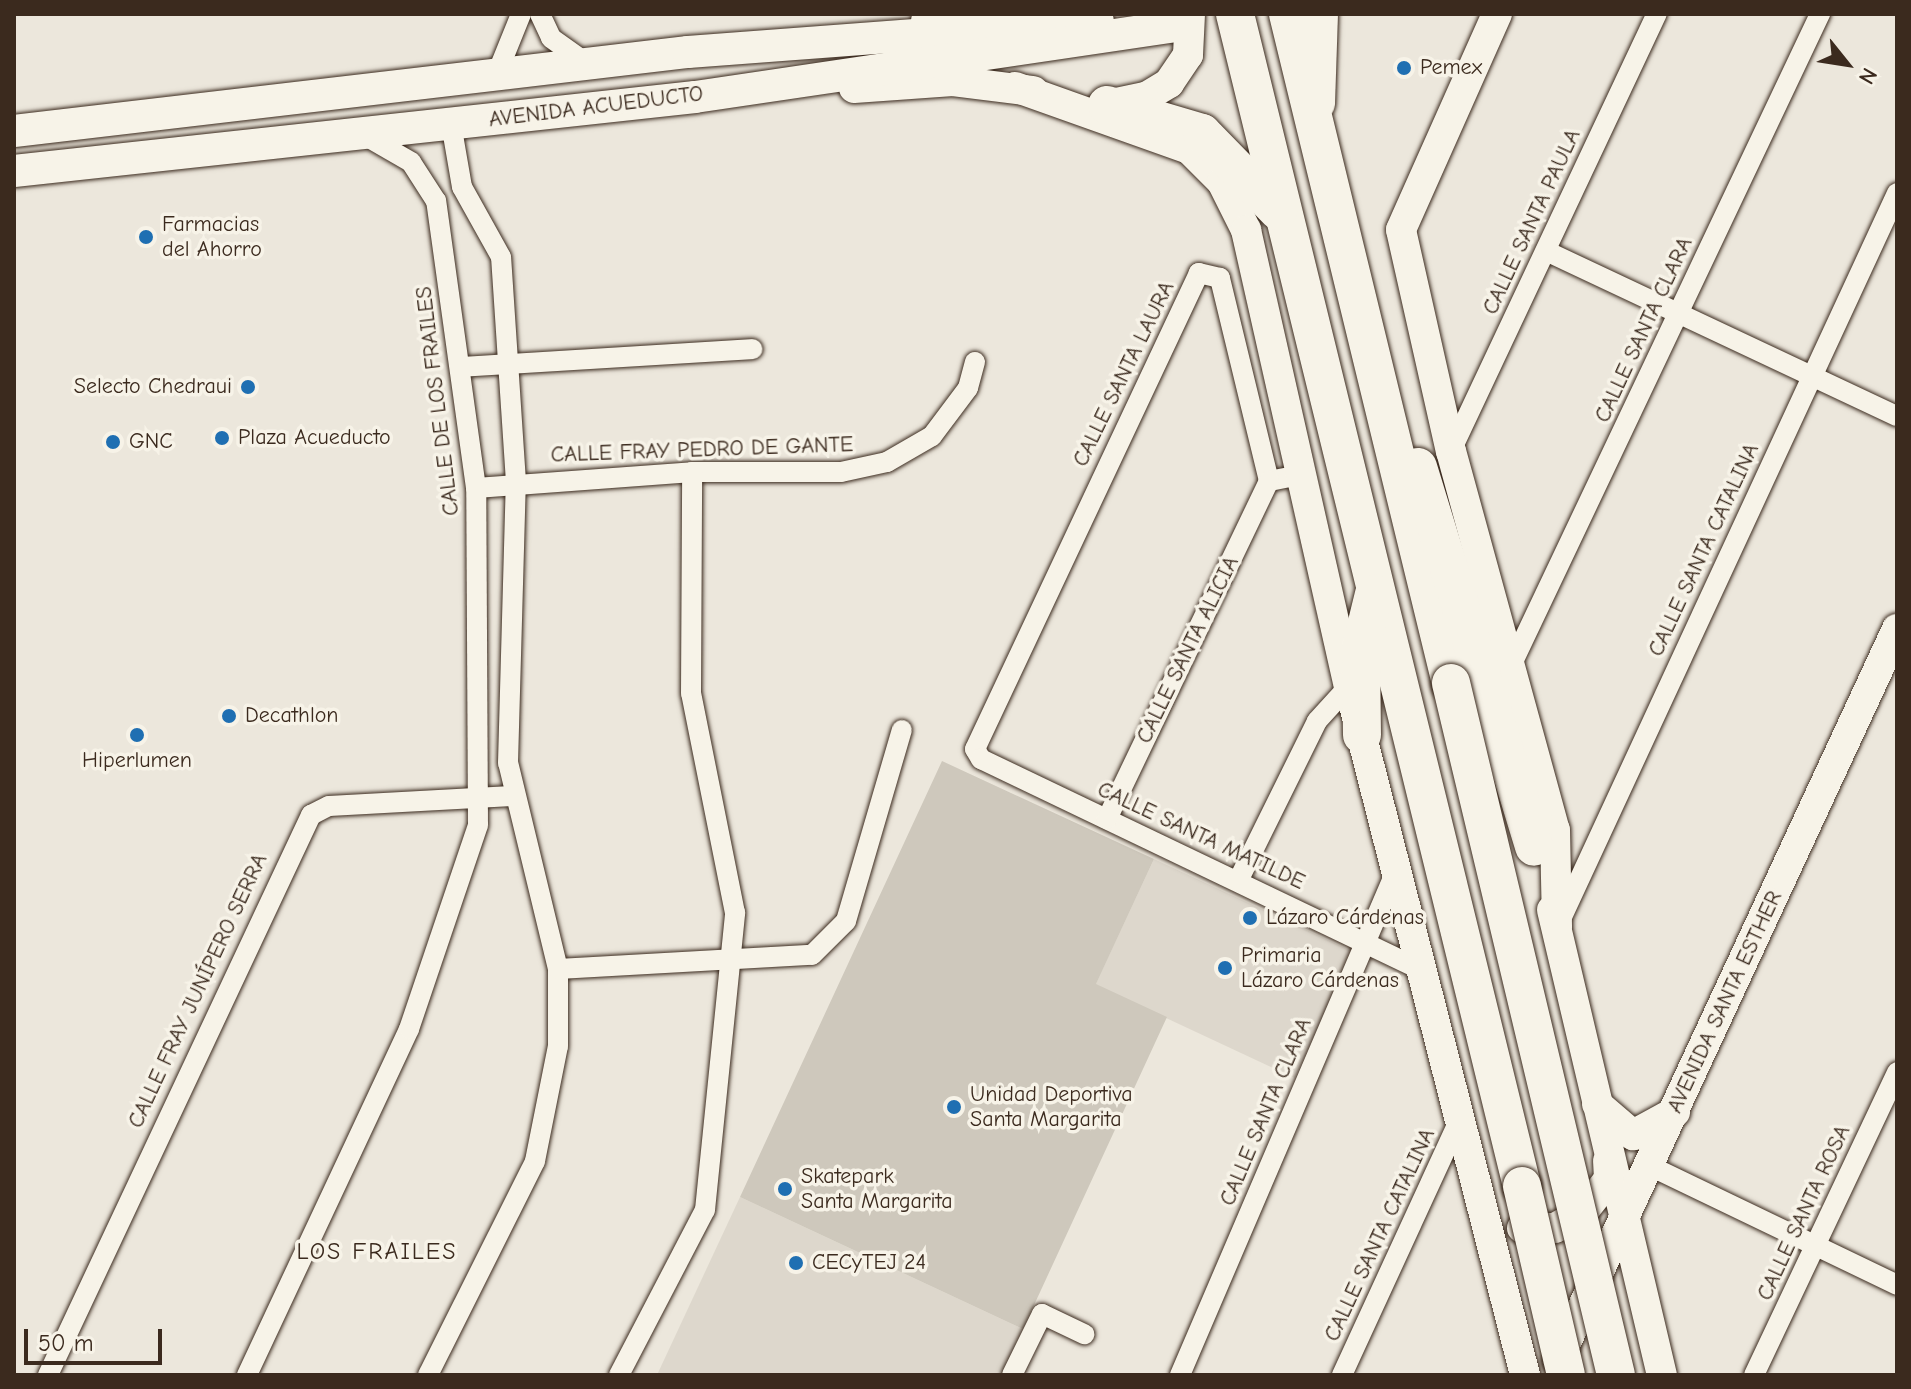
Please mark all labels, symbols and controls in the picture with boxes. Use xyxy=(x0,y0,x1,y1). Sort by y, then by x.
north arrow xyxy=(1807,24,1887,104)
place label: Pemex xyxy=(1420,55,1482,81)
marker: Pemex xyxy=(1395,59,1413,77)
text: N xyxy=(1853,63,1883,89)
street label: AVENIDA ACUEDUCTO xyxy=(487,81,705,133)
street label: CALLE SANTA PAULA xyxy=(1478,125,1586,319)
place label: Farmacias del Ahorro xyxy=(162,211,262,262)
marker: Farmacias del Ahorro xyxy=(137,228,155,246)
street label: CALLE SANTA CLARA xyxy=(1590,233,1698,427)
street label: CALLE SANTA LAURA xyxy=(1068,277,1180,471)
street label: CALLE DE LOS FRAILES xyxy=(411,285,465,517)
place label: Selecto Chedraui xyxy=(74,374,232,400)
marker: Selecto Chedraui xyxy=(239,378,257,396)
place label: Plaza Acueducto xyxy=(238,425,391,451)
place label: GNC xyxy=(129,429,173,455)
marker: Plaza Acueducto xyxy=(213,429,231,447)
street label: CALLE FRAY PEDRO DE GANTE xyxy=(550,432,854,468)
marker: GNC xyxy=(104,433,122,451)
street label: CALLE SANTA CATALINA xyxy=(1643,439,1765,661)
street label: CALLE SANTA ALICIA xyxy=(1131,552,1245,748)
place label: Decathlon xyxy=(245,703,339,729)
marker: Decathlon xyxy=(220,707,238,725)
marker: Hiperlumen xyxy=(128,726,146,744)
place label: Hiperlumen xyxy=(82,748,192,774)
street label: CALLE SANTA MATILDE xyxy=(1093,776,1309,896)
street label: CALLE FRAY JUNÍPERO SERRA xyxy=(123,850,273,1132)
street label: AVENIDA SANTA ESTHER xyxy=(1662,887,1788,1117)
place label: Lázaro Cárdenas xyxy=(1266,905,1424,931)
marker: Lázaro Cárdenas xyxy=(1241,909,1259,927)
place label: Primaria Lázaro Cárdenas xyxy=(1241,942,1399,994)
marker: Primaria Lázaro Cárdenas xyxy=(1216,959,1234,977)
street label: CALLE SANTA CLARA xyxy=(1215,1014,1317,1210)
place label: Unidad Deportiva Santa Margarita xyxy=(970,1081,1133,1132)
marker: Unidad Deportiva Santa Margarita xyxy=(945,1098,963,1116)
street label: CALLE SANTA ROSA xyxy=(1752,1121,1856,1305)
street label: CALLE SANTA CATALINA xyxy=(1319,1124,1441,1346)
place label: Skatepark Santa Margarita xyxy=(801,1163,953,1214)
marker: Skatepark Santa Margarita xyxy=(776,1180,794,1198)
district label: LOS FRAILES xyxy=(296,1238,458,1266)
place label: CECyTEJ 24 xyxy=(812,1250,926,1276)
marker: CECyTEJ 24 xyxy=(787,1254,805,1272)
scale bar xyxy=(28,1313,166,1363)
text: 50 m xyxy=(38,1329,94,1357)

